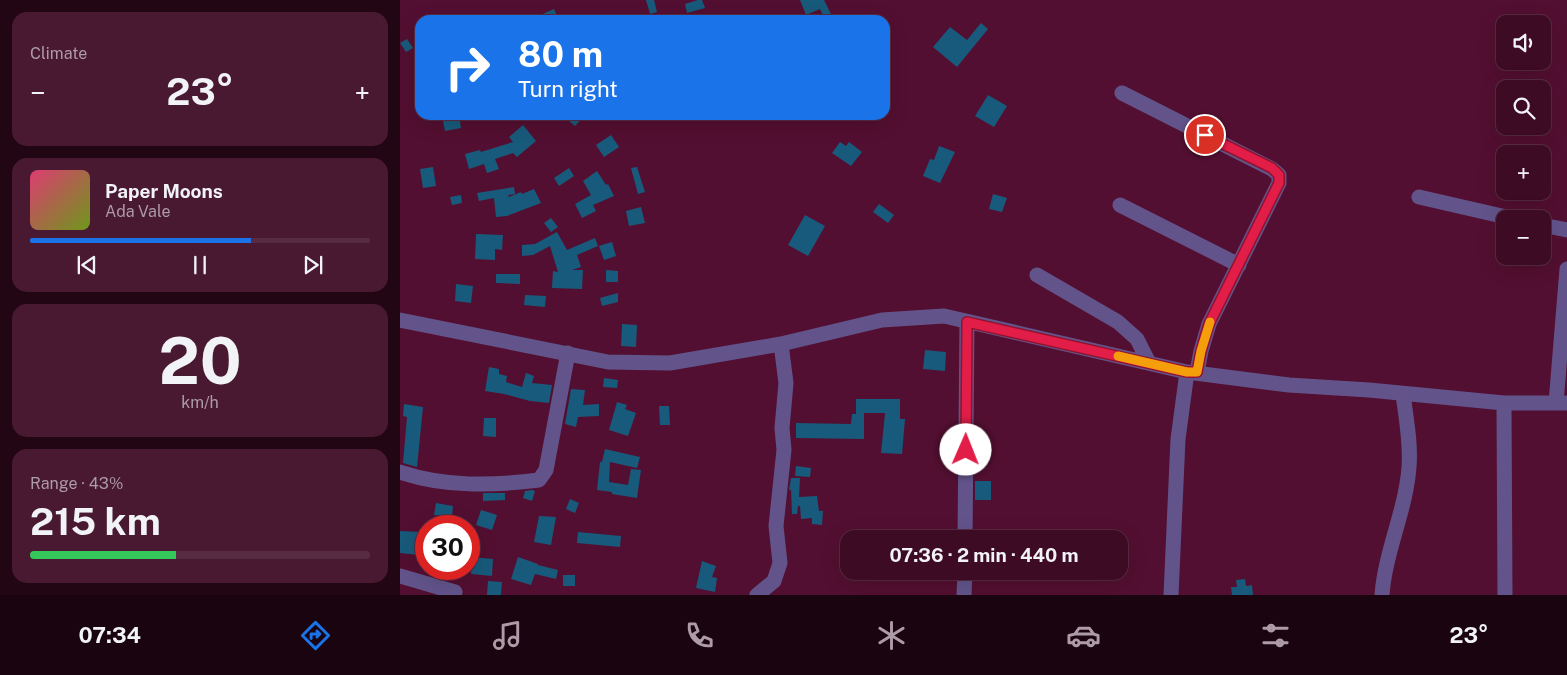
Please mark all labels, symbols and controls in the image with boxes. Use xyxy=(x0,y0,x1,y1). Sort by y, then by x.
map controls xyxy=(1496,15,1551,265)
button: sound xyxy=(1496,15,1551,70)
text: 80 m xyxy=(518,34,603,75)
icon: right xyxy=(435,35,500,100)
text: Climate xyxy=(30,44,87,63)
text: 23° xyxy=(166,69,234,114)
text: − xyxy=(30,76,46,109)
text: + xyxy=(354,76,370,109)
text: Turn right xyxy=(518,76,618,102)
button: search xyxy=(1496,80,1551,135)
pin xyxy=(1184,114,1226,156)
icon: arrive xyxy=(1191,121,1219,149)
button: + xyxy=(1496,145,1551,200)
text: Paper Moons xyxy=(105,180,223,202)
text: Ada Vale xyxy=(105,202,170,221)
button: − xyxy=(1496,210,1551,265)
icon: previous xyxy=(73,251,101,279)
icon: pause xyxy=(186,251,214,279)
icon: next xyxy=(299,251,327,279)
text: 20 xyxy=(158,322,242,399)
text: km/h xyxy=(181,393,219,412)
position arrow xyxy=(939,423,991,475)
text: Range · 43% xyxy=(30,474,123,493)
text: 215 km xyxy=(30,499,161,544)
speed limit sign: 30 xyxy=(415,515,480,580)
text: 07:36 · 2 min · 440 m xyxy=(889,544,1079,566)
icon: directions xyxy=(298,618,333,653)
icon: music xyxy=(490,618,525,653)
icon: phone xyxy=(682,618,717,653)
icon: climate xyxy=(874,618,909,653)
icon: car xyxy=(1066,618,1101,653)
icon: filters xyxy=(1258,618,1293,653)
text: 07:34 xyxy=(78,622,141,648)
text: 23° xyxy=(1449,622,1488,648)

